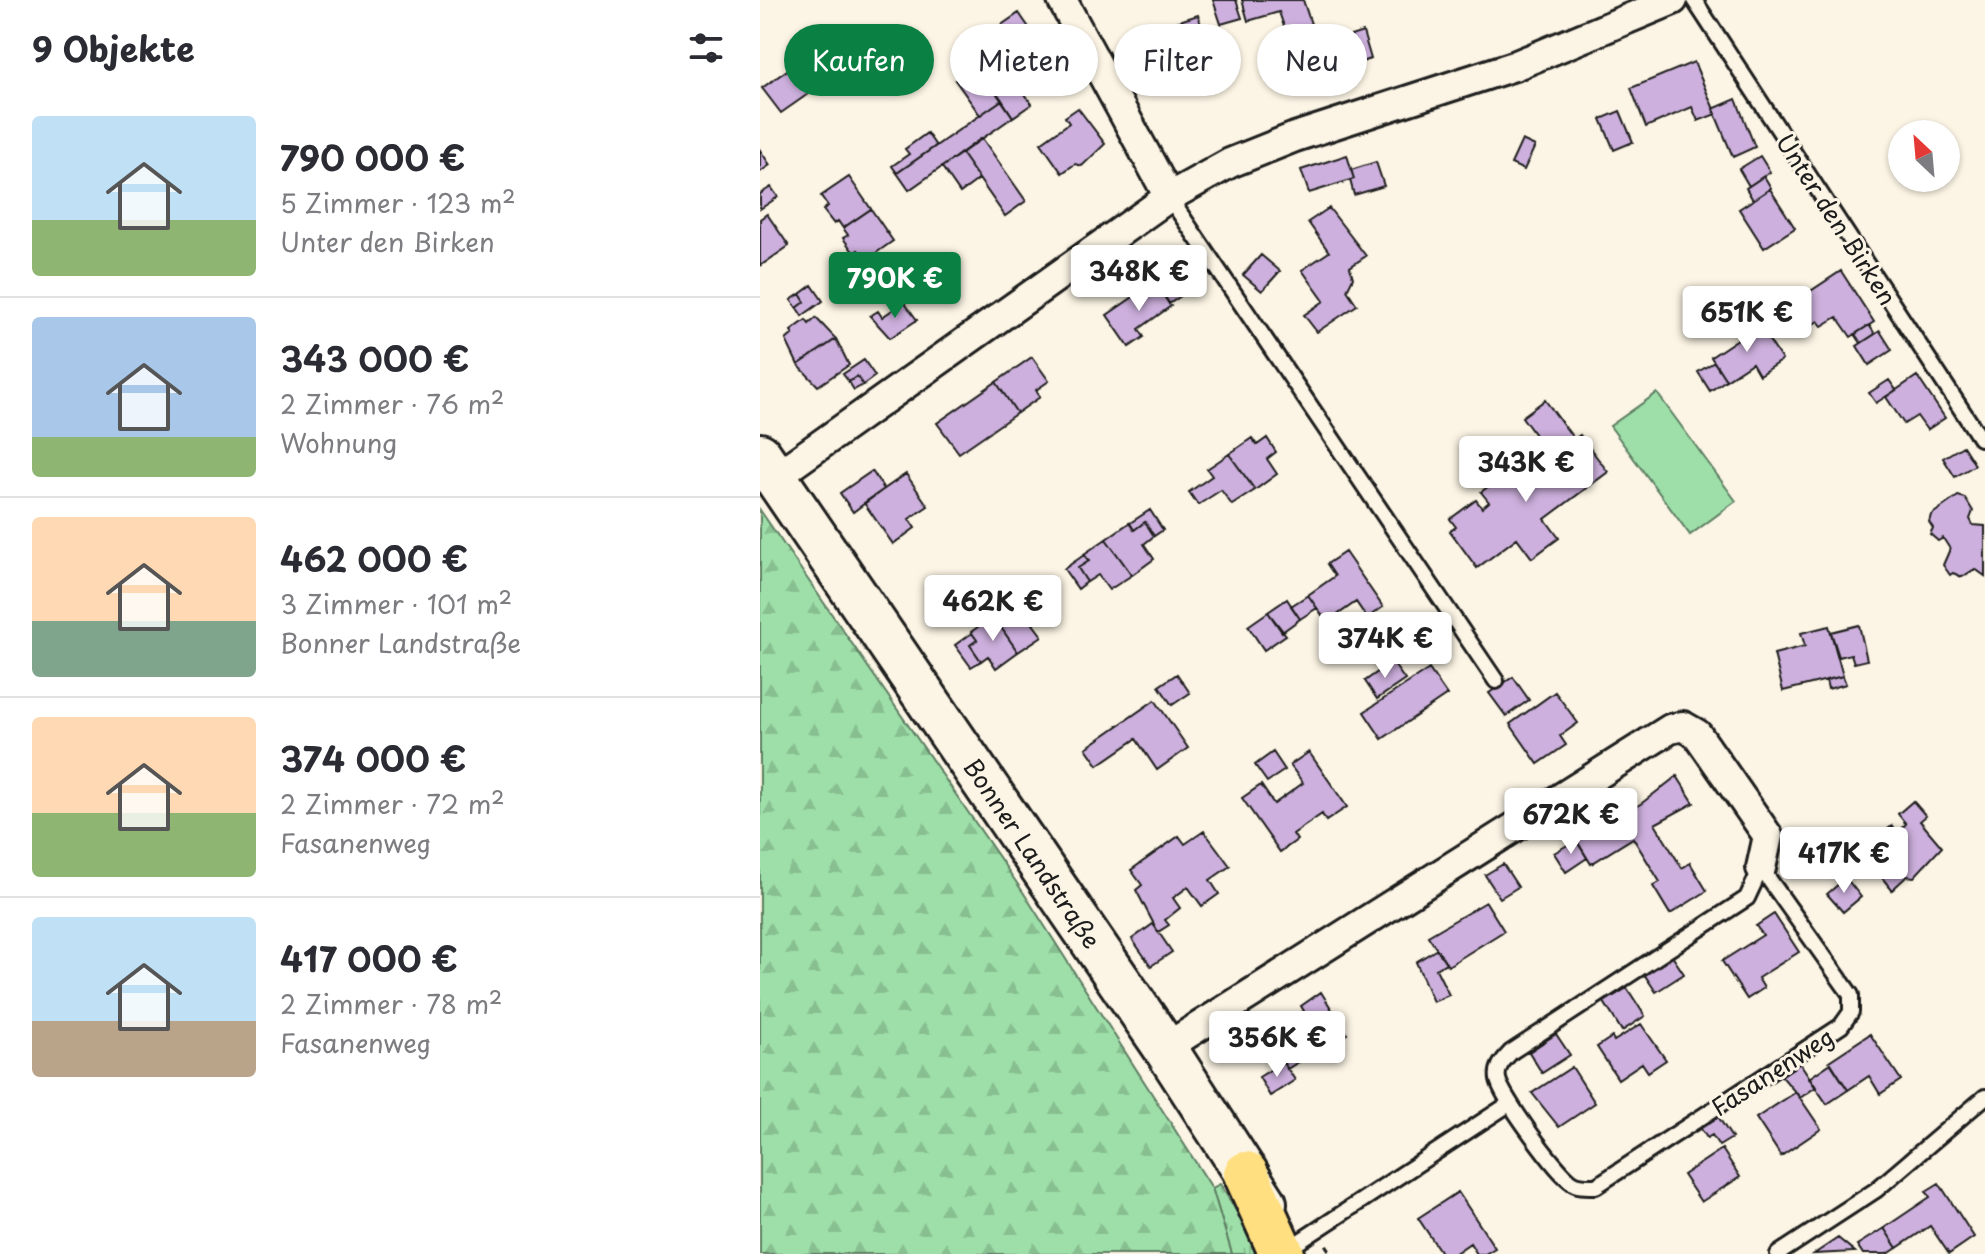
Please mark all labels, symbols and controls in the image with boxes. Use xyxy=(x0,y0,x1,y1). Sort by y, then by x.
text: 9 Objekte xyxy=(32,22,195,74)
chip: Kaufen xyxy=(784,24,934,96)
chip: Mieten xyxy=(950,24,1098,96)
chip: Filter xyxy=(1114,24,1241,96)
chip: Neu xyxy=(1257,24,1367,96)
icon: filters xyxy=(684,26,728,70)
north arrow xyxy=(1888,120,1960,192)
map controls xyxy=(1888,120,1960,192)
street label: Unter den Birken xyxy=(1768,126,1906,312)
text: 790 000 € xyxy=(280,131,466,183)
icon: home xyxy=(96,148,192,244)
text: 5 Zimmer · 123 m² xyxy=(280,183,516,222)
text: Unter den Birken xyxy=(280,222,495,261)
pin: 348K € xyxy=(1074,245,1204,313)
text: 348K € xyxy=(1089,251,1189,290)
pin: 790K € xyxy=(830,252,960,320)
text: 790K € xyxy=(847,258,943,297)
pin: 651K € xyxy=(1682,286,1812,354)
text: 651K € xyxy=(1701,292,1793,331)
text: 343 000 € xyxy=(280,332,469,384)
icon: home xyxy=(96,349,192,445)
text: 2 Zimmer · 76 m² xyxy=(280,384,504,423)
text: Wohnung xyxy=(280,423,397,462)
pin: 343K € xyxy=(1461,436,1591,504)
text: 343K € xyxy=(1477,442,1575,481)
text: 462 000 € xyxy=(280,532,468,584)
icon: home xyxy=(96,549,192,645)
pin: 462K € xyxy=(928,575,1058,643)
text: 462K € xyxy=(942,581,1044,620)
text: 3 Zimmer · 101 m² xyxy=(280,584,512,623)
pin: 374K € xyxy=(1320,612,1450,680)
text: 374K € xyxy=(1337,618,1433,657)
text: Bonner Landstraße xyxy=(280,623,521,662)
text: 374 000 € xyxy=(280,732,466,784)
icon: home xyxy=(96,749,192,845)
street label: Bonner Landstraße xyxy=(956,751,1110,955)
text: 2 Zimmer · 72 m² xyxy=(280,784,505,823)
pin: 672K € xyxy=(1506,788,1636,856)
text: 672K € xyxy=(1522,794,1620,833)
text: Fasanenweg xyxy=(280,823,431,862)
pin: 417K € xyxy=(1779,827,1909,895)
text: 417K € xyxy=(1798,833,1890,872)
text: 417 000 € xyxy=(280,932,458,984)
icon: home xyxy=(96,949,192,1045)
text: 2 Zimmer · 78 m² xyxy=(280,984,502,1023)
pin: 356K € xyxy=(1212,1011,1342,1079)
text: 356K € xyxy=(1227,1017,1327,1056)
street label: Fasanenweg xyxy=(1704,1018,1840,1124)
text: Fasanenweg xyxy=(280,1023,431,1062)

